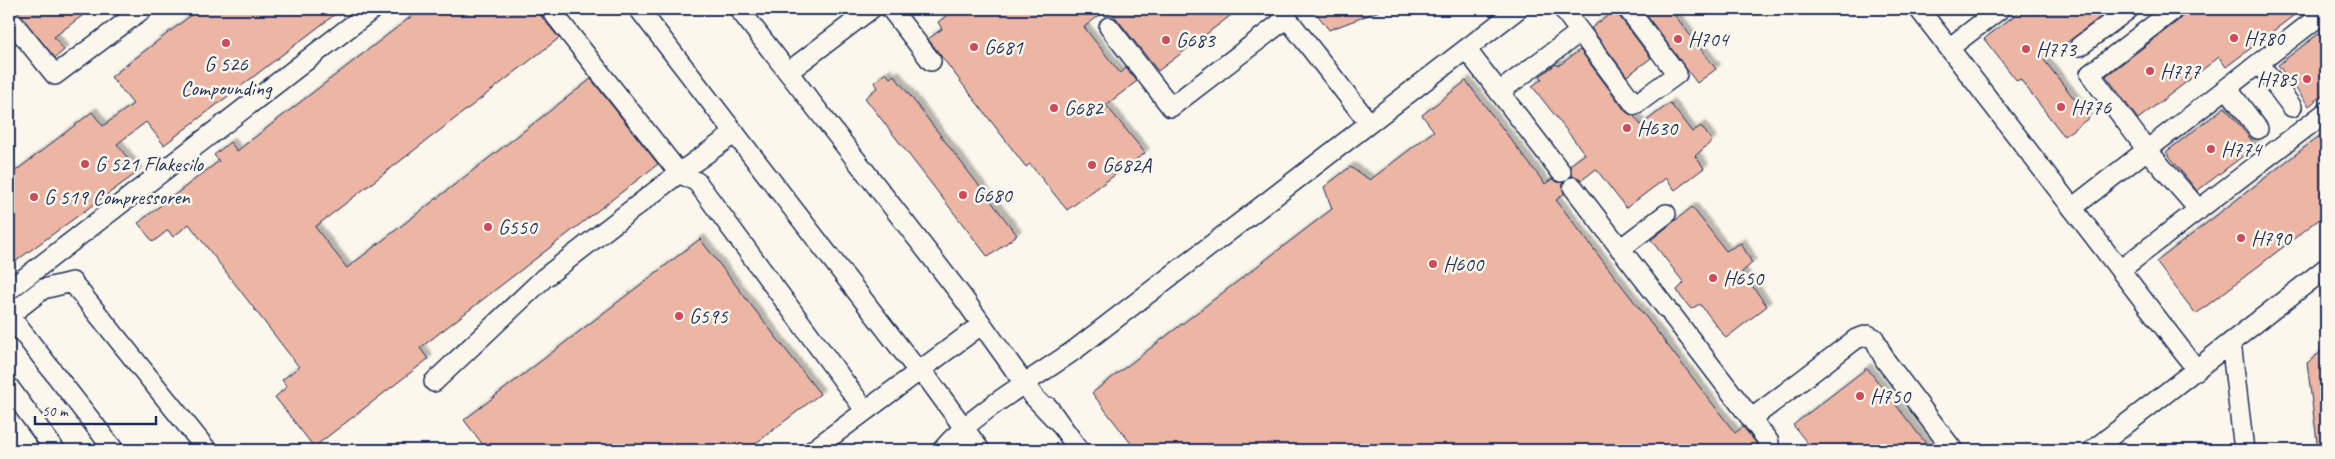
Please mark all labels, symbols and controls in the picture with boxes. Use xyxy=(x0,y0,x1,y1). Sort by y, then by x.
place label: H780 xyxy=(2244,25,2286,51)
place label: H704 xyxy=(1688,26,1731,52)
place label: G683 xyxy=(1176,27,1216,53)
marker: H780 xyxy=(2228,32,2240,44)
marker: H704 xyxy=(1672,33,1684,45)
place label: G681 xyxy=(984,34,1024,60)
marker: G683 xyxy=(1160,34,1172,46)
place label: H773 xyxy=(2036,36,2078,62)
marker: G 526 Compounding xyxy=(220,37,232,49)
marker: G681 xyxy=(968,41,980,53)
marker: H773 xyxy=(2020,43,2032,55)
place label: G 526 Compounding xyxy=(181,51,273,101)
place label: H777 xyxy=(2160,58,2202,84)
marker: H777 xyxy=(2144,65,2156,77)
place label: H785 xyxy=(2257,66,2299,92)
marker: H785 xyxy=(2301,73,2313,85)
place label: H776 xyxy=(2071,94,2112,120)
place label: G682 xyxy=(1064,95,1104,121)
marker: H776 xyxy=(2055,101,2067,113)
marker: G682 xyxy=(1048,102,1060,114)
place label: H630 xyxy=(1637,115,1679,141)
marker: H630 xyxy=(1621,122,1633,134)
place label: H774 xyxy=(2221,136,2264,162)
marker: H774 xyxy=(2205,143,2217,155)
place label: G 521 Flakesilo xyxy=(95,151,205,177)
place label: G682A xyxy=(1102,152,1153,178)
marker: G 521 Flakesilo xyxy=(79,158,91,170)
marker: G682A xyxy=(1086,159,1098,171)
place label: G680 xyxy=(973,182,1013,208)
place label: G 519 Compressoren xyxy=(44,184,190,210)
marker: G680 xyxy=(957,189,969,201)
marker: G 519 Compressoren xyxy=(28,191,40,203)
place label: G550 xyxy=(498,214,538,240)
marker: G550 xyxy=(482,221,494,233)
place label: H790 xyxy=(2251,225,2293,251)
marker: H790 xyxy=(2235,232,2247,244)
place label: H600 xyxy=(1443,251,1485,277)
marker: H600 xyxy=(1427,258,1439,270)
place label: H650 xyxy=(1723,265,1765,291)
marker: H650 xyxy=(1707,272,1719,284)
place label: G595 xyxy=(689,303,729,329)
marker: G595 xyxy=(673,310,685,322)
place label: H750 xyxy=(1870,383,1912,409)
marker: H750 xyxy=(1854,390,1866,402)
scale bar xyxy=(35,394,156,426)
text: 50 m xyxy=(42,402,69,421)

